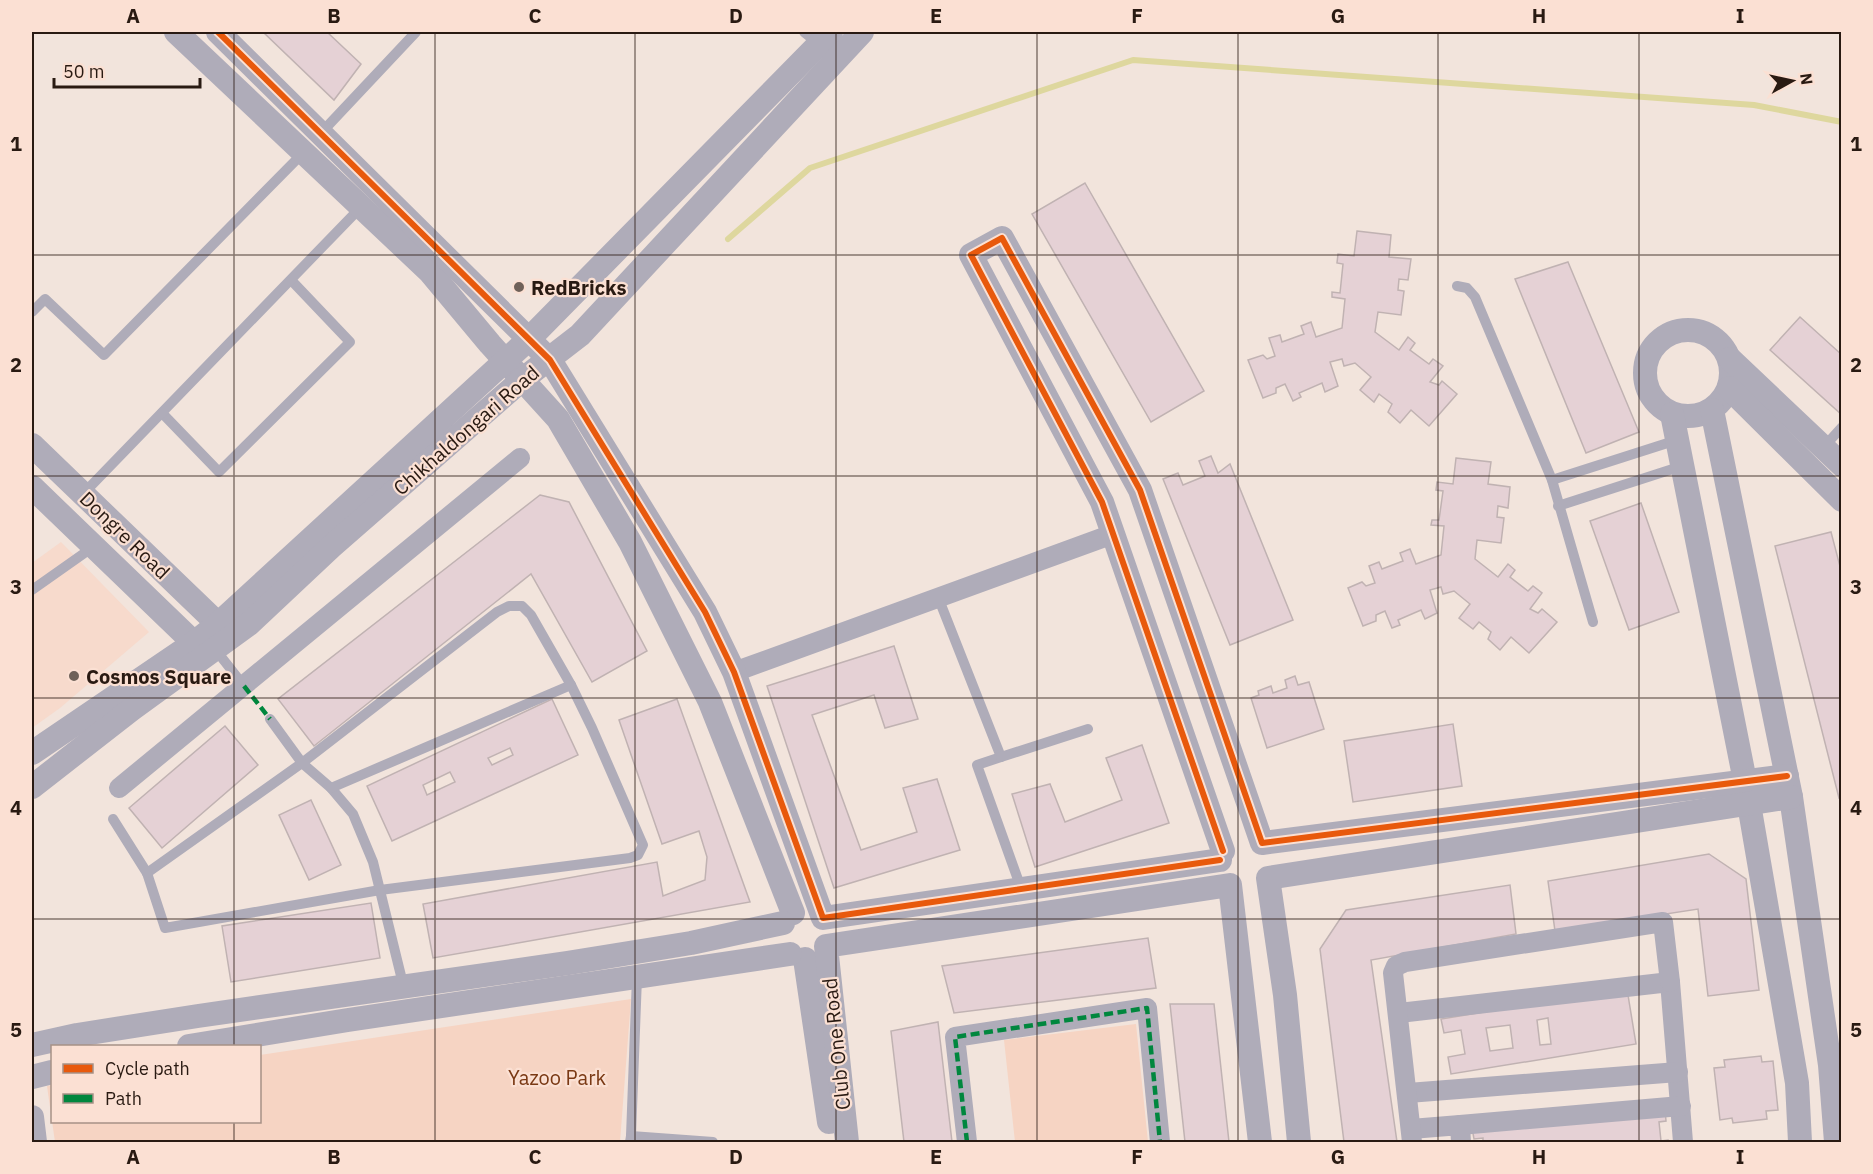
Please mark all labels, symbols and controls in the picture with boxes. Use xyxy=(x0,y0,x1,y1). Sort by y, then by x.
text: A xyxy=(126,2,140,29)
text: B xyxy=(327,2,341,29)
text: C xyxy=(528,2,542,29)
text: D xyxy=(729,2,743,29)
text: E xyxy=(930,2,942,29)
text: F xyxy=(1131,2,1143,29)
text: G xyxy=(1331,2,1345,29)
text: H xyxy=(1532,2,1546,29)
text: I xyxy=(1736,2,1744,29)
scale bar xyxy=(54,51,200,89)
north arrow xyxy=(1762,51,1822,111)
text: 50 m xyxy=(63,60,105,83)
text: N xyxy=(1796,72,1818,86)
text: 1 xyxy=(10,130,22,157)
text: 1 xyxy=(1850,130,1862,157)
place label: RedBricks xyxy=(531,274,626,301)
marker: RedBricks xyxy=(512,280,526,294)
text: 2 xyxy=(10,351,22,378)
text: 2 xyxy=(1850,351,1862,378)
street label: Chikhaldongari Road xyxy=(387,359,545,501)
street label: Dongre Road xyxy=(74,485,176,585)
text: 3 xyxy=(10,573,22,600)
text: 3 xyxy=(1850,573,1862,600)
place label: Cosmos Square xyxy=(86,663,232,690)
marker: Cosmos Square xyxy=(67,669,81,683)
text: 4 xyxy=(10,794,22,821)
text: 4 xyxy=(1850,794,1862,821)
street label: Club One Road xyxy=(816,977,856,1111)
text: 5 xyxy=(10,1016,22,1043)
text: 5 xyxy=(1850,1016,1862,1043)
legend xyxy=(51,1045,261,1123)
text: Cycle path xyxy=(105,1057,190,1080)
park label: Yazoo Park xyxy=(508,1064,607,1091)
text: Path xyxy=(105,1087,142,1110)
text: A xyxy=(126,1143,140,1170)
text: B xyxy=(327,1143,341,1170)
text: C xyxy=(528,1143,542,1170)
text: D xyxy=(729,1143,743,1170)
text: E xyxy=(930,1143,942,1170)
text: F xyxy=(1131,1143,1143,1170)
text: G xyxy=(1331,1143,1345,1170)
text: H xyxy=(1532,1143,1546,1170)
text: I xyxy=(1736,1143,1744,1170)

